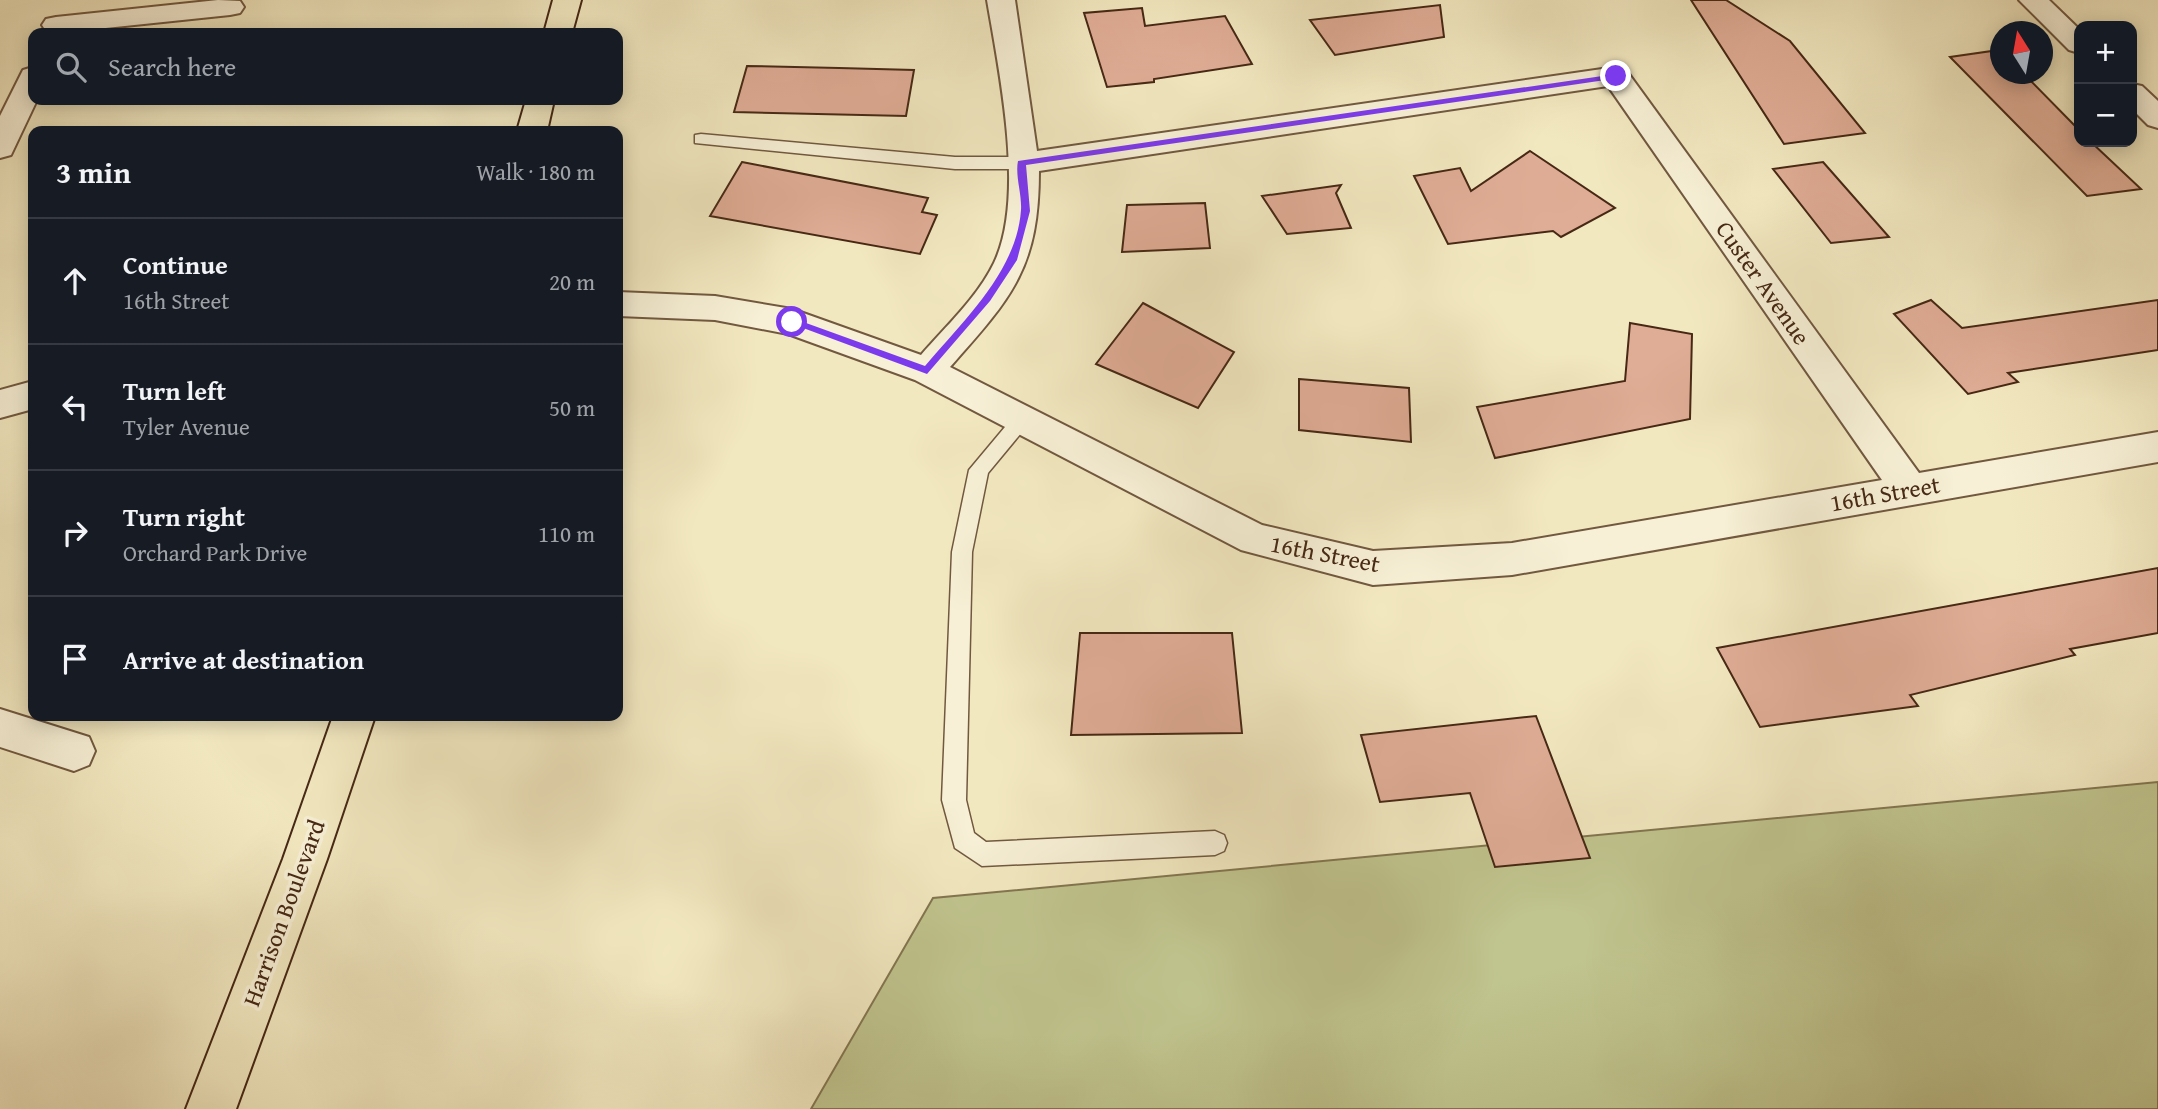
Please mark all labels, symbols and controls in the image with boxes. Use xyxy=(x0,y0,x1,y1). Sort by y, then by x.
north arrow xyxy=(1990,21,2053,84)
map controls xyxy=(2074,21,2137,147)
button: + xyxy=(2074,21,2137,84)
search box xyxy=(28,28,623,105)
text: Search here xyxy=(108,47,236,86)
icon: search xyxy=(52,48,90,86)
route end xyxy=(1600,60,1631,91)
button: − xyxy=(2074,84,2137,147)
text: 3 min xyxy=(56,150,131,194)
text: Walk · 180 m xyxy=(476,155,595,188)
street label: Custer Avenue xyxy=(1708,214,1819,352)
text: Continue xyxy=(123,245,228,284)
icon: ahead xyxy=(56,262,94,300)
text: 20 m xyxy=(549,265,595,298)
text: 16th Street xyxy=(123,284,229,317)
route start xyxy=(776,306,807,337)
text: Turn left xyxy=(123,371,226,410)
icon: left xyxy=(56,388,94,426)
text: 50 m xyxy=(549,391,595,424)
text: Tyler Avenue xyxy=(123,410,250,443)
street label: 16th Street xyxy=(1827,467,1943,520)
text: Turn right xyxy=(123,497,245,536)
icon: right xyxy=(56,514,94,552)
text: 110 m xyxy=(538,517,595,550)
street label: 16th Street xyxy=(1267,526,1383,581)
text: Orchard Park Drive xyxy=(123,536,307,569)
icon: arrive xyxy=(56,640,94,678)
text: Arrive at destination xyxy=(123,640,364,679)
street label: Harrison Boulevard xyxy=(233,814,334,1011)

